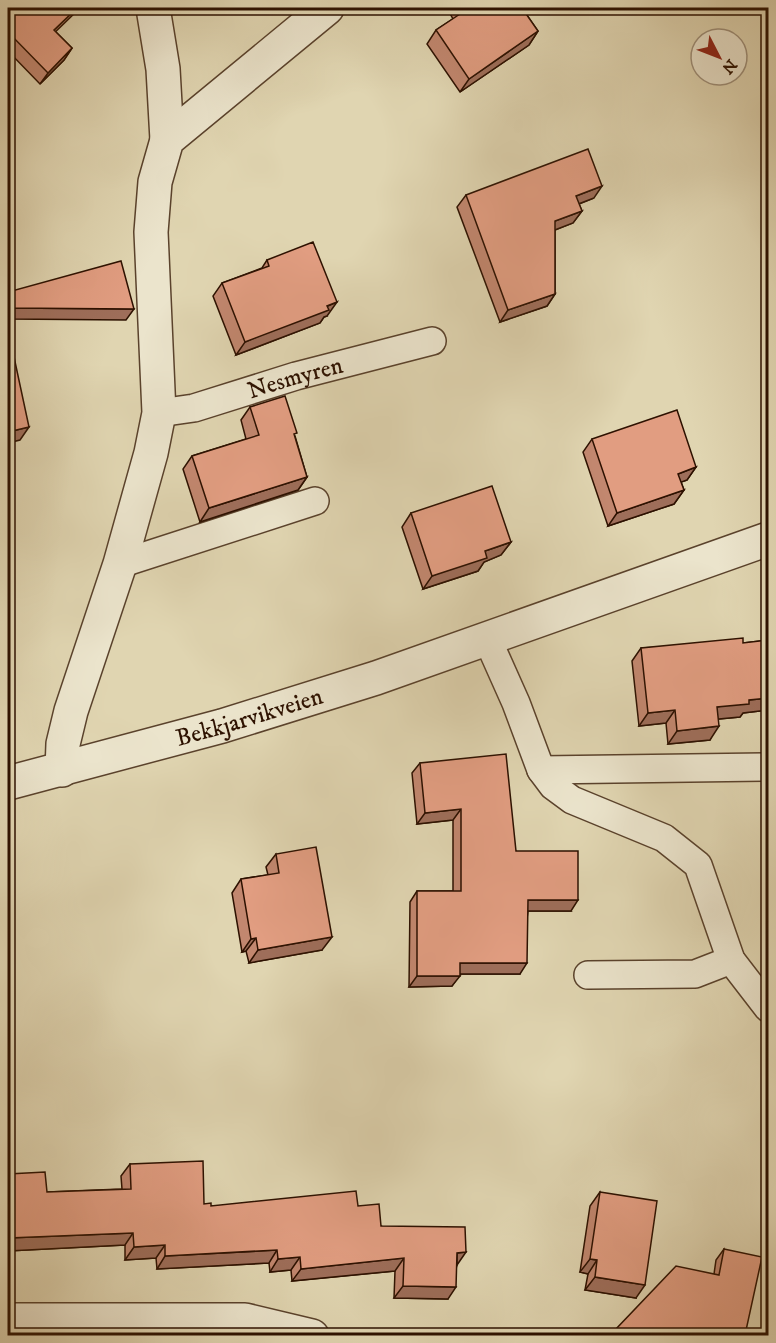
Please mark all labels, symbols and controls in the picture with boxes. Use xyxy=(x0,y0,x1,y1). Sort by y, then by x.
north arrow xyxy=(689,27,749,87)
text: N xyxy=(718,55,741,78)
street label: Nesmyren xyxy=(244,350,347,406)
street label: Bekkjarvikveien xyxy=(173,681,327,754)

